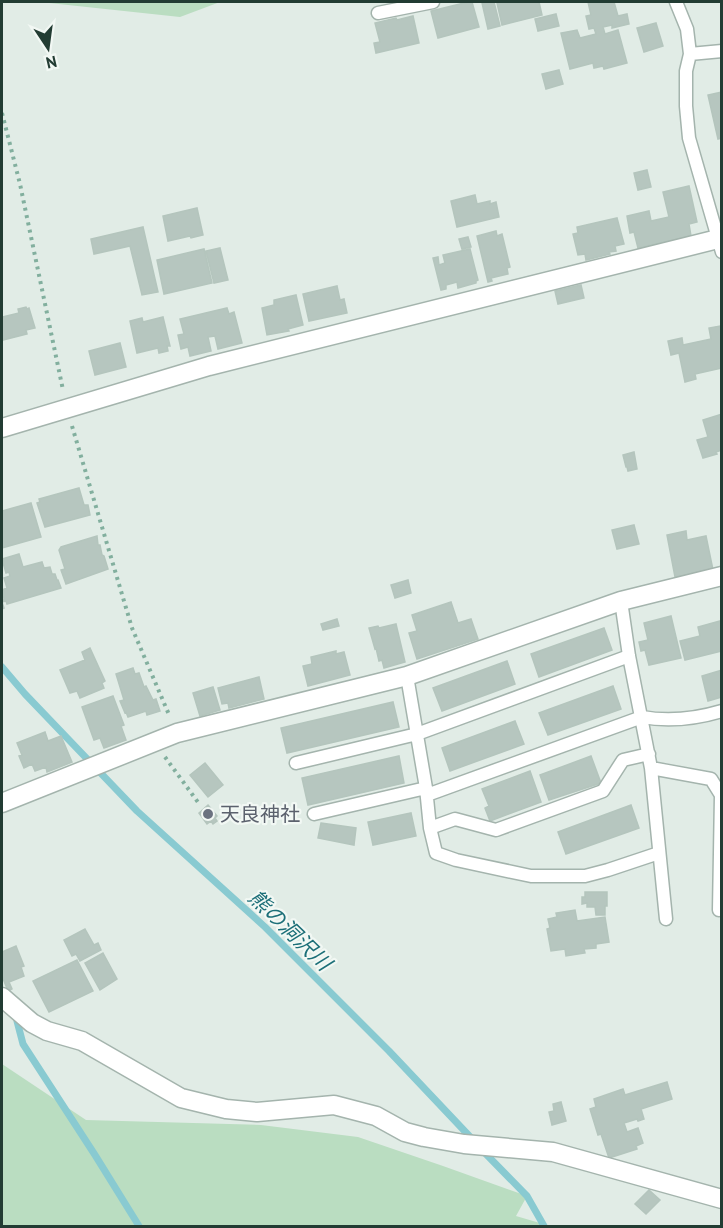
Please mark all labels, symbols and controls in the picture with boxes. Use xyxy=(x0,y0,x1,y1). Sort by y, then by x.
north arrow xyxy=(18,18,78,78)
text: N xyxy=(44,52,59,74)
place label: 天良神社 xyxy=(220,801,300,827)
marker: 天良神社 xyxy=(201,807,215,821)
water label: 熊の洞沢川 xyxy=(243,884,339,978)

